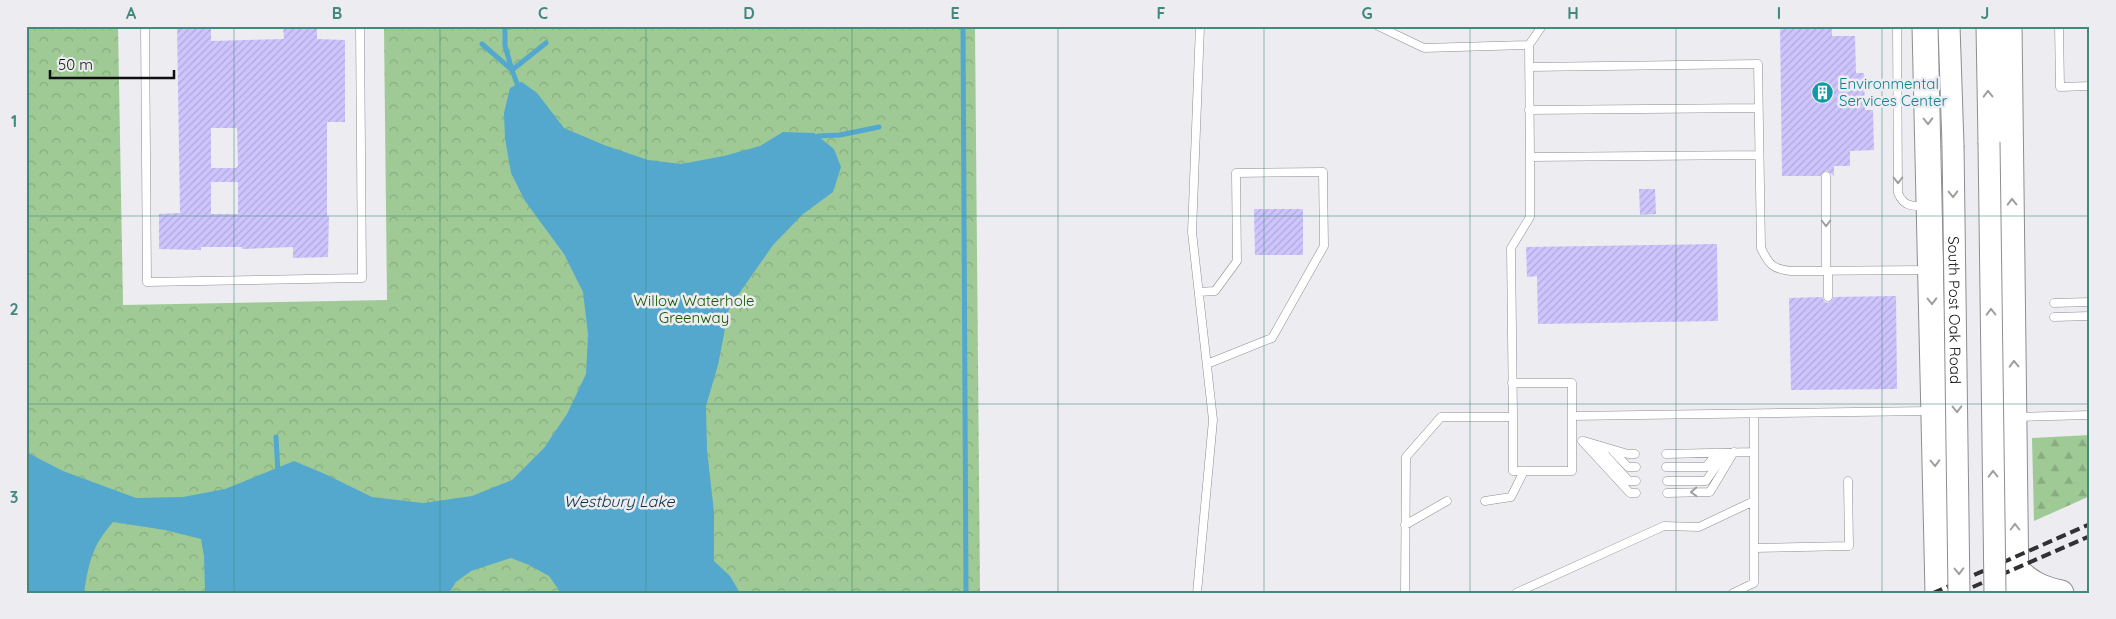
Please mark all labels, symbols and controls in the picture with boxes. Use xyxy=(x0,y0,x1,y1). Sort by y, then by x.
text: A xyxy=(126,3,137,23)
text: B xyxy=(332,3,342,23)
text: C xyxy=(538,3,548,23)
text: D xyxy=(743,3,755,23)
text: E xyxy=(950,3,960,23)
text: F xyxy=(1157,3,1166,23)
text: G xyxy=(1361,3,1373,23)
text: H xyxy=(1567,3,1579,23)
text: I xyxy=(1777,3,1781,23)
text: J xyxy=(1981,3,1989,23)
scale bar xyxy=(50,48,174,80)
text: 50 m xyxy=(58,55,93,74)
place label: Environmental Services Center xyxy=(1839,74,1947,110)
building icon: Environmental Services Center xyxy=(1811,80,1835,104)
one-way arrow xyxy=(1983,89,1993,97)
text: 1 xyxy=(11,111,17,131)
one-way arrow xyxy=(1923,118,1933,125)
one-way arrow xyxy=(1893,176,1903,184)
one-way arrow xyxy=(1948,190,1958,198)
one-way arrow xyxy=(2007,197,2017,205)
one-way arrow xyxy=(1820,219,1831,227)
street label: South Post Oak Road xyxy=(1945,236,1966,384)
park label: Willow Waterhole Greenway xyxy=(634,291,754,327)
one-way arrow xyxy=(1927,298,1937,305)
text: 2 xyxy=(9,299,19,319)
one-way arrow xyxy=(1986,307,1996,315)
one-way arrow xyxy=(2009,360,2019,368)
one-way arrow xyxy=(1951,405,1962,413)
one-way arrow xyxy=(1930,460,1941,468)
one-way arrow xyxy=(1988,470,1998,478)
text: 3 xyxy=(10,487,18,507)
one-way arrow xyxy=(1690,487,1698,498)
water label: Westbury Lake xyxy=(563,491,675,511)
one-way arrow xyxy=(2010,522,2020,530)
one-way arrow xyxy=(1954,568,1964,576)

